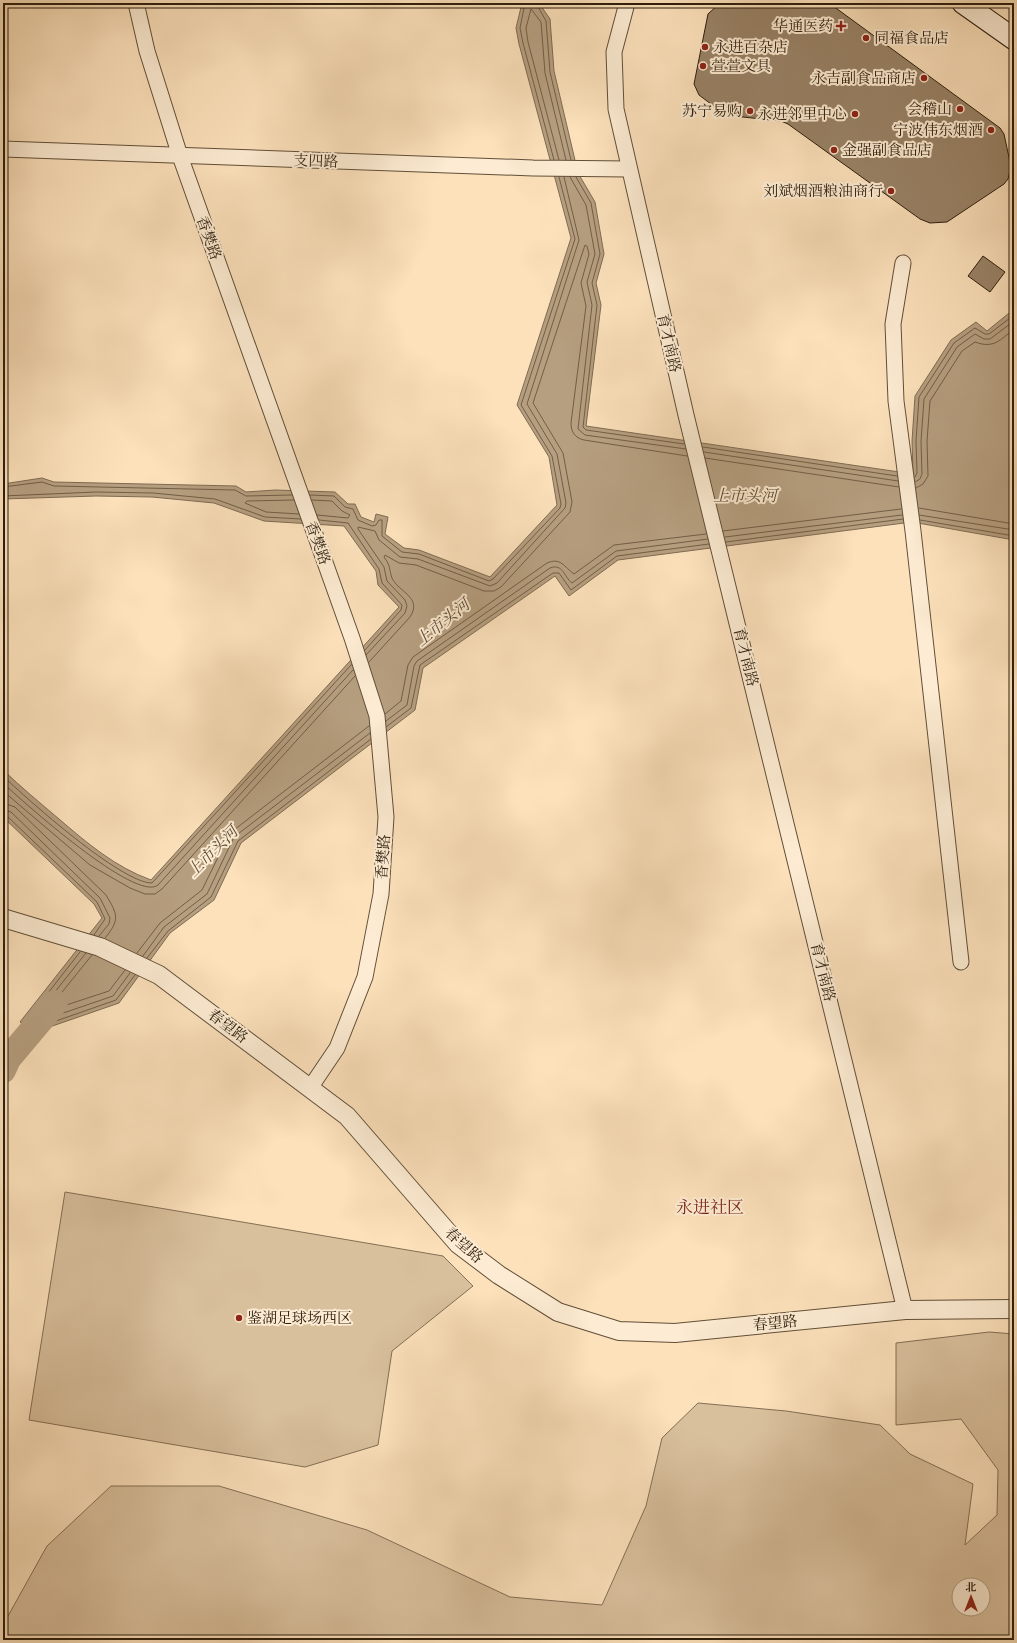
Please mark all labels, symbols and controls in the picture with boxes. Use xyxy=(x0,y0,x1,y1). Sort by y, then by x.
place label: 华通医药 xyxy=(773,17,833,36)
marker: 华通医药 xyxy=(836,21,846,31)
place label: 同福食品店 xyxy=(874,29,949,48)
marker: 同福食品店 xyxy=(861,33,871,43)
place label: 永进百杂店 xyxy=(713,38,788,57)
marker: 永进百杂店 xyxy=(700,42,710,52)
place label: 萱萱文具 xyxy=(711,57,771,76)
marker: 萱萱文具 xyxy=(698,61,708,71)
place label: 永吉副食品商店 xyxy=(811,69,916,88)
marker: 永吉副食品商店 xyxy=(919,73,929,83)
place label: 会稽山 xyxy=(907,100,952,119)
place label: 苏宁易购 xyxy=(682,102,742,121)
marker: 会稽山 xyxy=(955,104,965,114)
place label: 永进邻里中心 xyxy=(757,105,847,124)
marker: 苏宁易购 xyxy=(745,106,755,116)
marker: 永进邻里中心 xyxy=(850,109,860,119)
place label: 宁波伟东烟酒 xyxy=(893,121,983,140)
marker: 宁波伟东烟酒 xyxy=(986,125,996,135)
place label: 金强副食品店 xyxy=(842,141,932,160)
marker: 金强副食品店 xyxy=(829,145,839,155)
street label: 支四路 xyxy=(293,151,339,172)
place label: 刘斌烟酒粮油商行 xyxy=(763,182,883,201)
marker: 刘斌烟酒粮油商行 xyxy=(886,186,896,196)
street label: 香樊路 xyxy=(192,214,225,263)
street label: 育才南路 xyxy=(653,312,685,374)
water label: 上市头河 xyxy=(713,486,780,506)
street label: 香樊路 xyxy=(301,519,334,568)
water label: 上市头河 xyxy=(411,593,476,651)
street label: 育才南路 xyxy=(729,626,762,689)
water label: 上市头河 xyxy=(183,820,245,881)
street label: 香樊路 xyxy=(372,834,395,880)
street label: 育才南路 xyxy=(806,941,839,1004)
street label: 春望路 xyxy=(204,1005,251,1048)
district label: 永进社区 xyxy=(676,1197,744,1218)
street label: 春望路 xyxy=(441,1223,487,1267)
place label: 鉴湖足球场西区 xyxy=(247,1309,352,1328)
street label: 春望路 xyxy=(752,1312,798,1335)
marker: 鉴湖足球场西区 xyxy=(234,1313,244,1323)
north arrow xyxy=(951,1577,991,1617)
text: 北 xyxy=(966,1581,977,1594)

